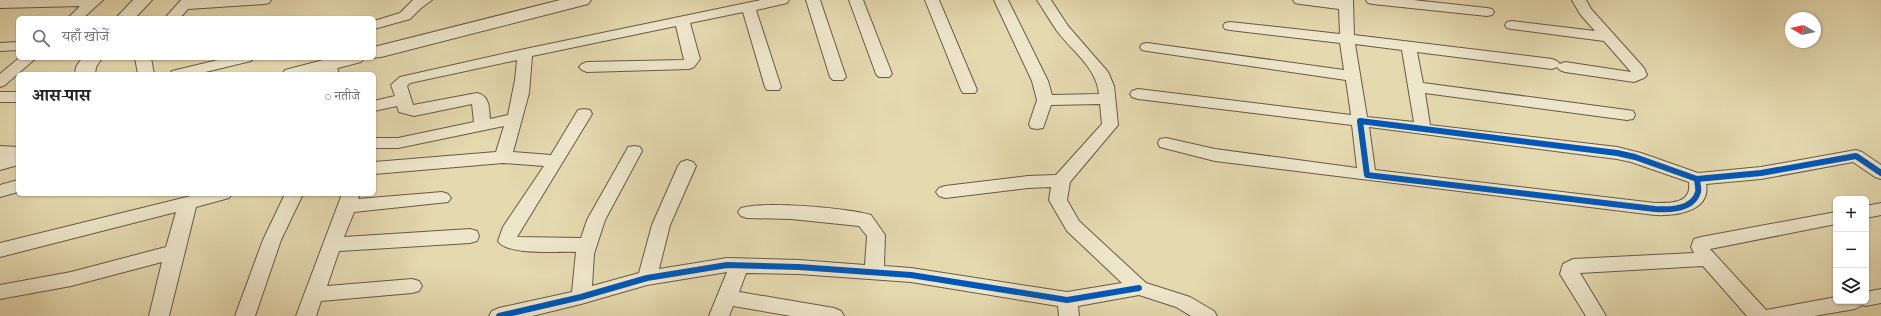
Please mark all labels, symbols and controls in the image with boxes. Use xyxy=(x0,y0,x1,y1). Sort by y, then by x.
north arrow xyxy=(1785,12,1821,48)
search box xyxy=(16,16,376,60)
icon: search xyxy=(30,27,52,49)
text: यहाँ खोजें xyxy=(62,27,109,45)
text: आस-पास xyxy=(32,85,91,105)
text: 0 नतीजे xyxy=(324,88,360,103)
map controls xyxy=(1833,196,1869,304)
button: + xyxy=(1833,196,1869,232)
button: − xyxy=(1833,232,1869,268)
button: layers xyxy=(1833,268,1869,304)

